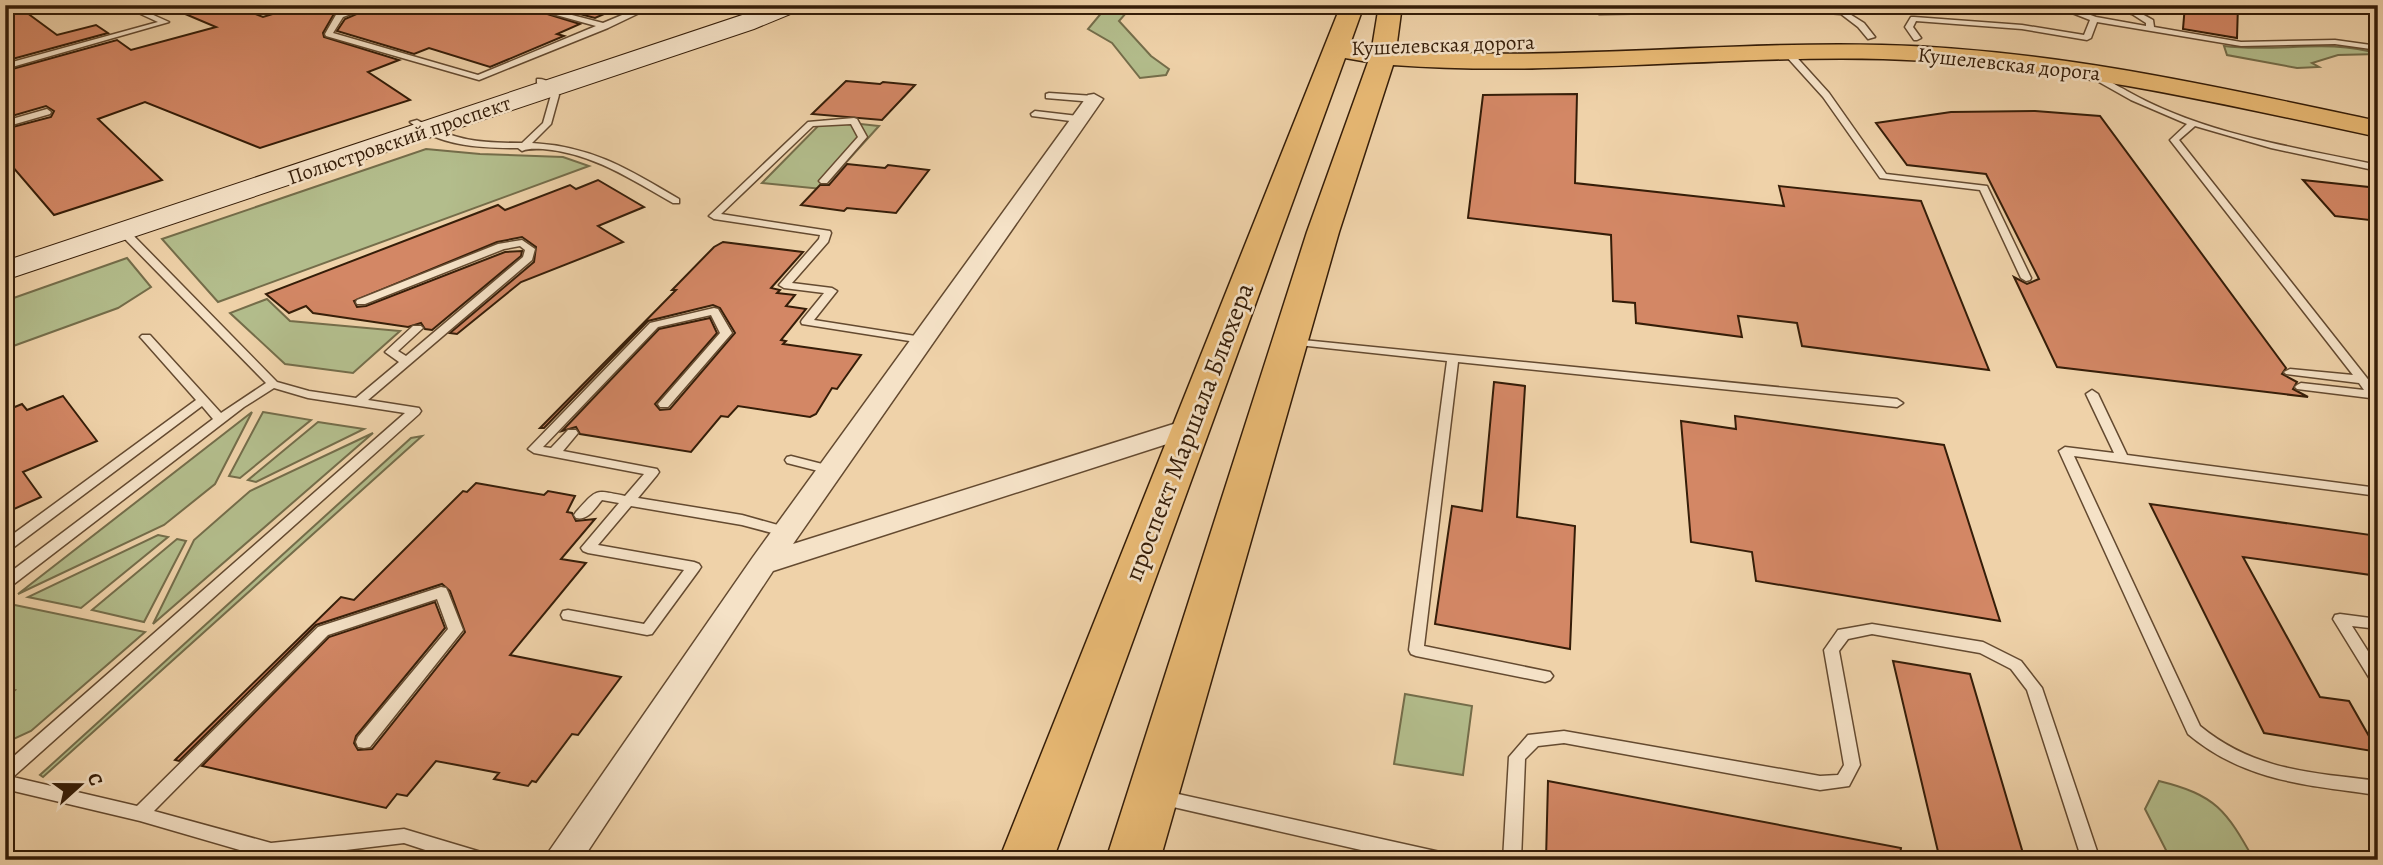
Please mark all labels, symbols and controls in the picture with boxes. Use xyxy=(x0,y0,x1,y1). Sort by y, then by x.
street label: Кушелевская дорога xyxy=(1351,28,1536,62)
street label: Кушелевская дорога xyxy=(1916,40,2102,88)
street label: Полюстровский проспект xyxy=(284,89,514,191)
street label: проспект Маршала Блюхера xyxy=(1116,278,1262,586)
north arrow xyxy=(46,750,116,820)
text: С xyxy=(81,769,109,789)

